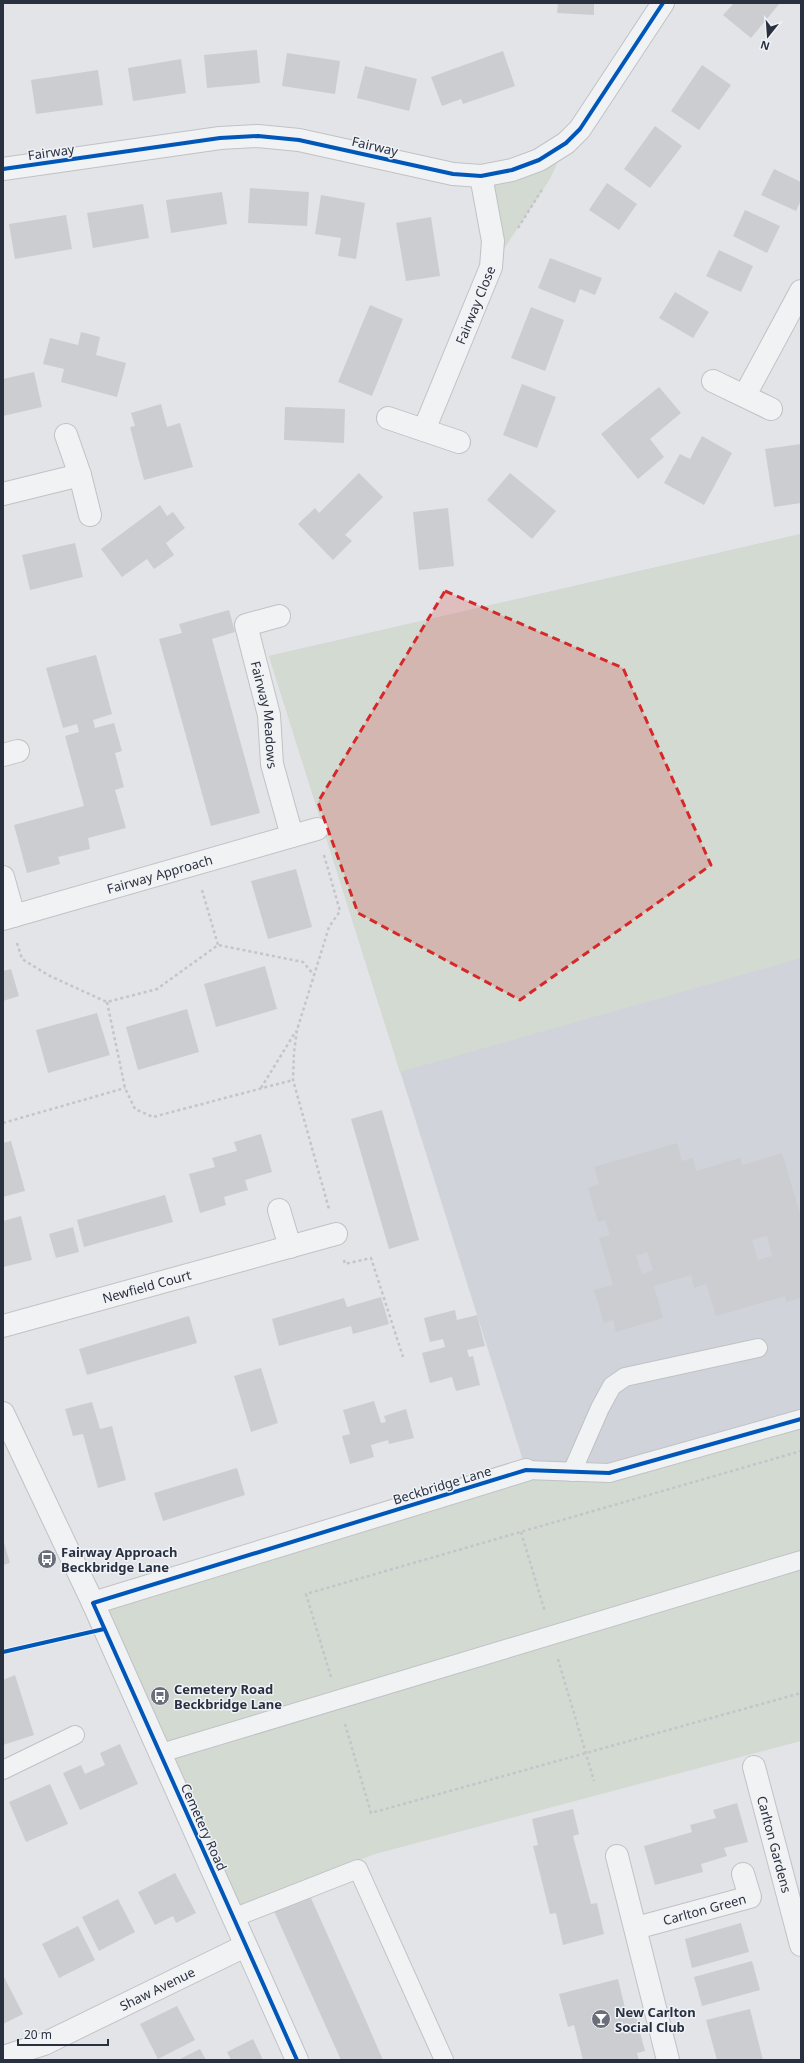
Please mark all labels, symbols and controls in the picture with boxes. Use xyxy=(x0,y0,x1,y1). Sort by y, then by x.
north arrow xyxy=(748,16,788,56)
text: N xyxy=(758,38,771,55)
street label: Fairway xyxy=(350,132,400,160)
street label: Fairway xyxy=(27,140,76,164)
street label: Fairway Close xyxy=(451,263,499,347)
street label: Fairway Meadows xyxy=(247,659,282,770)
street label: Fairway Approach xyxy=(105,850,215,898)
street label: Newfield Court xyxy=(100,1265,193,1307)
street label: Beckbridge Lane xyxy=(391,1462,493,1508)
place label: Fairway Approach Beckbridge Lane xyxy=(61,1543,177,1576)
bus stop icon: Fairway Approach Beckbridge Lane xyxy=(36,1548,58,1570)
place label: Cemetery Road Beckbridge Lane xyxy=(174,1680,282,1713)
bus stop icon: Cemetery Road Beckbridge Lane xyxy=(149,1685,171,1707)
street label: Cemetery Road xyxy=(177,1781,231,1873)
street label: Carlton Gardens xyxy=(753,1794,796,1895)
street label: Carlton Green xyxy=(661,1889,748,1929)
street label: Shaw Avenue xyxy=(117,1963,198,2015)
place label: New Carlton Social Club xyxy=(615,2003,696,2036)
bar icon: New Carlton Social Club xyxy=(590,2008,612,2030)
scale bar xyxy=(18,2021,108,2047)
text: 20 m xyxy=(24,2026,52,2043)

